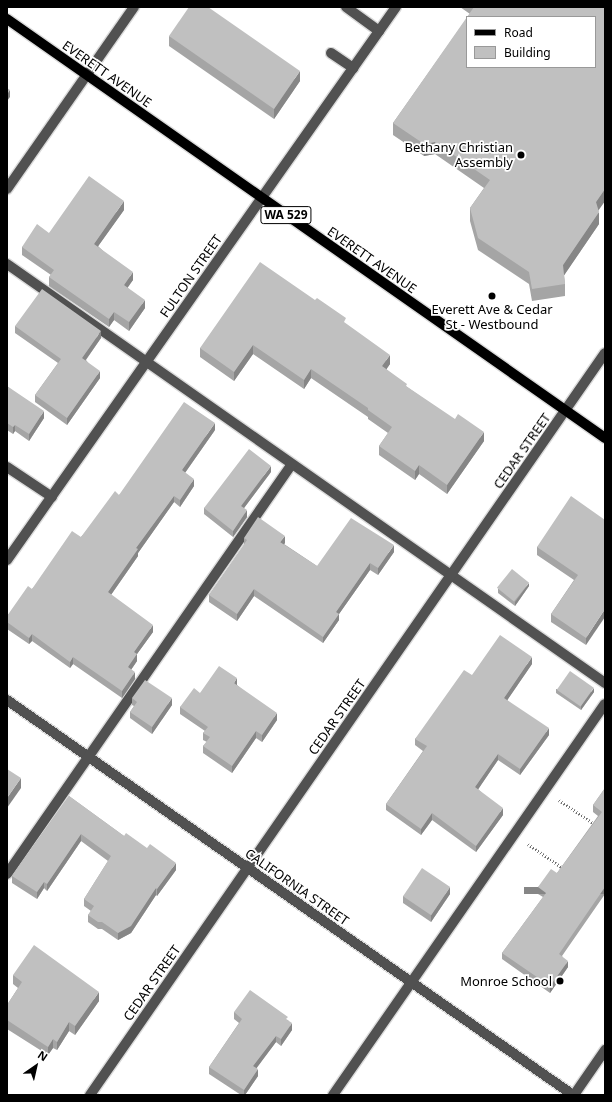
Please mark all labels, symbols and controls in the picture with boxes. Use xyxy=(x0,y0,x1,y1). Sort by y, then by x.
legend xyxy=(466,16,596,68)
text: Road xyxy=(504,24,533,41)
street label: EVERETT AVENUE xyxy=(59,37,155,111)
text: Building xyxy=(504,44,551,61)
place label: Bethany Christian Assembly xyxy=(405,140,513,171)
marker: Bethany Christian Assembly xyxy=(516,150,526,160)
road number: WA 529 xyxy=(260,205,312,225)
street label: EVERETT AVENUE xyxy=(324,223,420,297)
street label: FULTON STREET xyxy=(157,232,225,320)
marker: Everett Ave & Cedar St - Westbound xyxy=(487,291,497,301)
place label: Everett Ave & Cedar St - Westbound xyxy=(431,302,553,333)
street label: CEDAR STREET xyxy=(490,410,554,492)
street label: CEDAR STREET xyxy=(305,676,369,758)
street label: CALIFORNIA STREET xyxy=(242,845,352,929)
street label: CEDAR STREET xyxy=(120,942,184,1024)
place label: Monroe School xyxy=(460,973,552,989)
marker: Monroe School xyxy=(555,976,565,986)
north arrow xyxy=(16,1046,56,1086)
text: N xyxy=(35,1047,51,1064)

